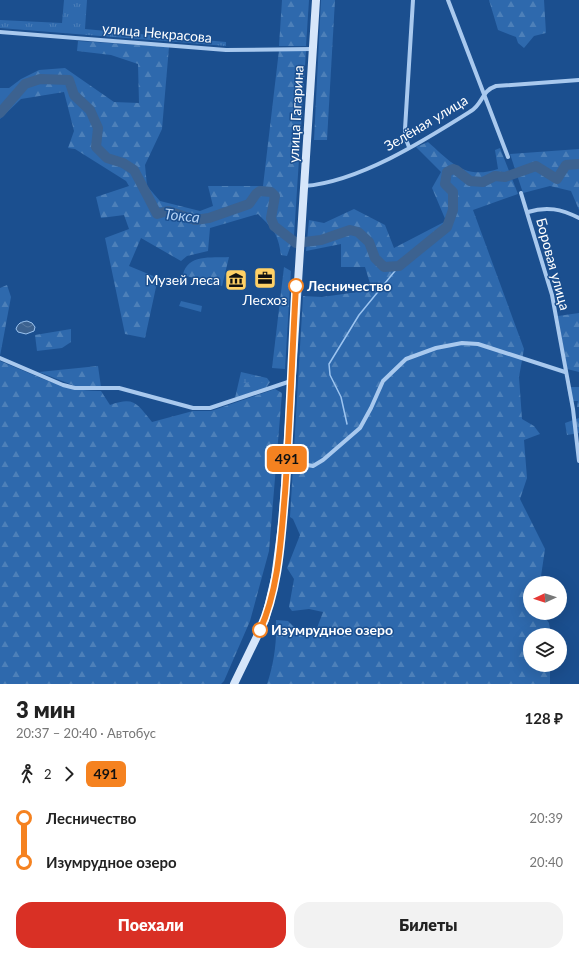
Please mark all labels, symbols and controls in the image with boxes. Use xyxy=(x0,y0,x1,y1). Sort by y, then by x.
street label: улица Некрасова xyxy=(101,19,213,46)
street label: улица Гагарина xyxy=(284,65,307,163)
street label: Зелёная улица xyxy=(381,91,471,154)
water label: Токса xyxy=(163,204,201,226)
street label: Боровая улица xyxy=(533,216,574,312)
office icon: Лесхоз xyxy=(252,265,278,291)
museum icon: Музей леса xyxy=(223,267,249,293)
place label: Музей леса xyxy=(145,271,220,288)
place label: Лесничество xyxy=(306,277,391,294)
marker: Лесничество xyxy=(288,278,304,294)
place label: Лесхоз xyxy=(242,291,287,308)
line badge: 491 xyxy=(264,446,310,472)
text: 491 xyxy=(275,450,299,467)
north arrow xyxy=(523,576,567,620)
map controls xyxy=(523,576,567,672)
place label: Изумрудное озеро xyxy=(271,621,393,638)
marker: Изумрудное озеро xyxy=(252,622,268,638)
button: layers xyxy=(523,628,567,672)
text: 3 мин xyxy=(16,696,75,723)
text: 128 ₽ xyxy=(525,709,563,727)
text: 20:37 – 20:40 · Автобус xyxy=(16,725,156,741)
icon: walk xyxy=(16,763,38,785)
icon: forward xyxy=(58,763,80,785)
text: 491 xyxy=(94,765,118,782)
text: 2 xyxy=(44,766,52,782)
text: Лесничество xyxy=(46,809,136,827)
text: 20:39 xyxy=(530,810,563,826)
text: Изумрудное озеро xyxy=(46,853,177,871)
text: 20:40 xyxy=(530,854,563,870)
button: Поехали xyxy=(16,902,286,948)
button: Билеты xyxy=(294,902,563,948)

